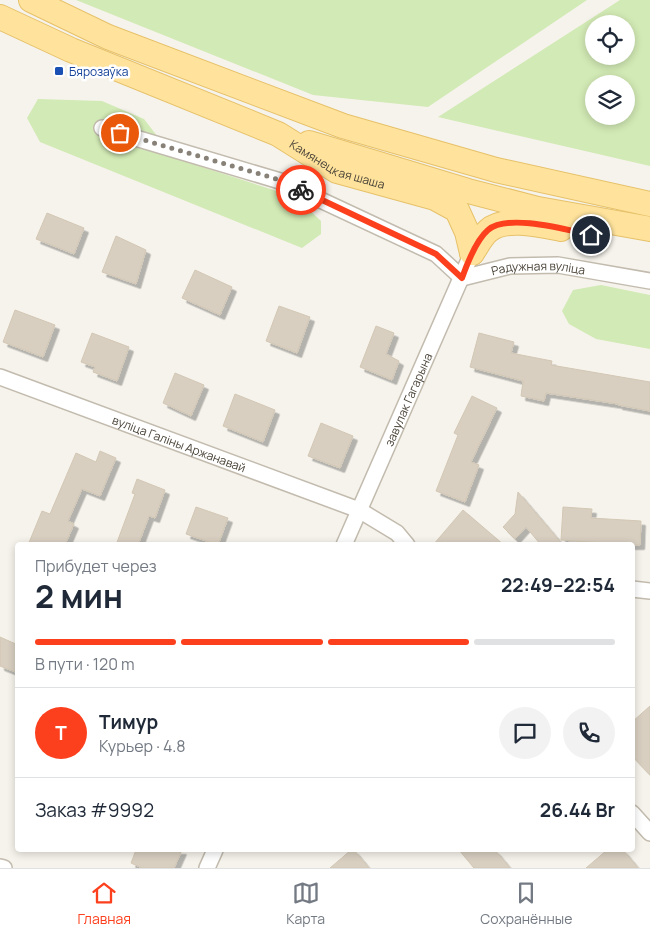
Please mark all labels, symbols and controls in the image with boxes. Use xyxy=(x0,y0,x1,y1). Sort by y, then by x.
map controls xyxy=(585,15,635,125)
button: locate xyxy=(585,15,635,65)
place label: Бярозаўка xyxy=(69,63,128,80)
marker: Бярозаўка xyxy=(53,65,65,77)
button: layers xyxy=(585,75,635,125)
pin xyxy=(99,112,141,154)
icon: bag xyxy=(106,119,134,147)
street label: Камянецкая шаша xyxy=(287,135,387,192)
courier xyxy=(276,165,326,215)
icon: bike xyxy=(287,176,315,204)
pin xyxy=(570,214,612,256)
icon: home xyxy=(577,221,605,249)
street label: Радужная вуліца xyxy=(489,256,587,279)
street label: завулак Гагарына xyxy=(380,350,436,449)
street label: вуліца Галіны Аржанавай xyxy=(110,411,248,476)
text: Прибудет через xyxy=(35,555,157,577)
text: 22:49–22:54 xyxy=(501,572,615,598)
text: 2 мин xyxy=(35,574,123,618)
text: В пути · 120 m xyxy=(35,653,135,675)
button: chat xyxy=(499,707,551,759)
button: phone xyxy=(563,707,615,759)
text: Тимур xyxy=(99,709,158,735)
text: Т xyxy=(55,720,67,746)
text: Курьер · 4.8 xyxy=(99,735,186,757)
text: Заказ #9992 xyxy=(35,797,154,823)
text: 26.44 Br xyxy=(540,797,615,823)
tab: Главная xyxy=(78,879,131,928)
tab: Карта xyxy=(286,879,325,928)
tab: Сохранённые xyxy=(480,879,572,928)

